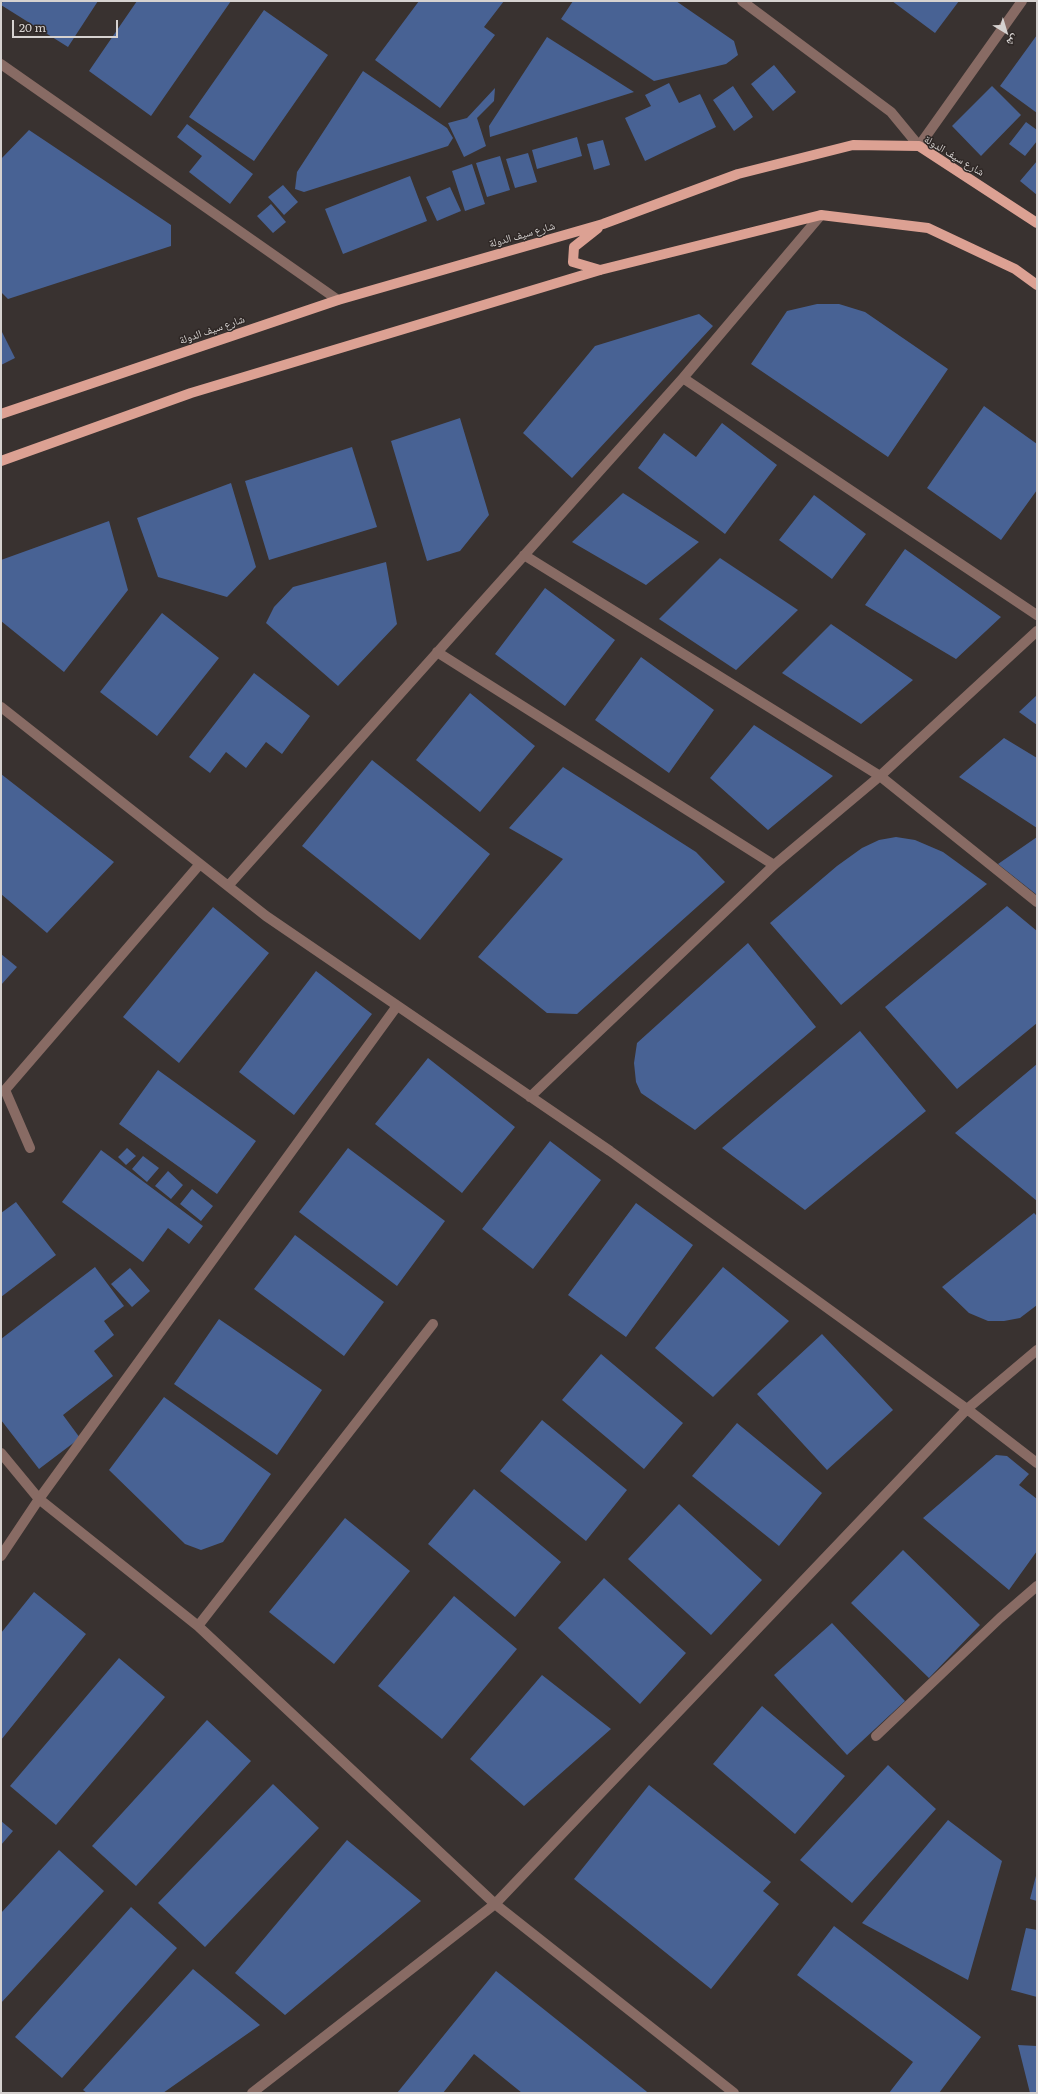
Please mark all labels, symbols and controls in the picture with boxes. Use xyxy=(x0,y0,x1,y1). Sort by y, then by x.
scale bar xyxy=(14,12,120,38)
north arrow xyxy=(986,12,1026,52)
text: 20 m xyxy=(19,18,46,36)
text: ش xyxy=(1004,32,1023,51)
street label: شارع سيف الدولة xyxy=(921,133,987,179)
street label: شارع سيف الدولة xyxy=(487,219,557,251)
street label: شارع سيف الدولة xyxy=(178,313,246,347)

